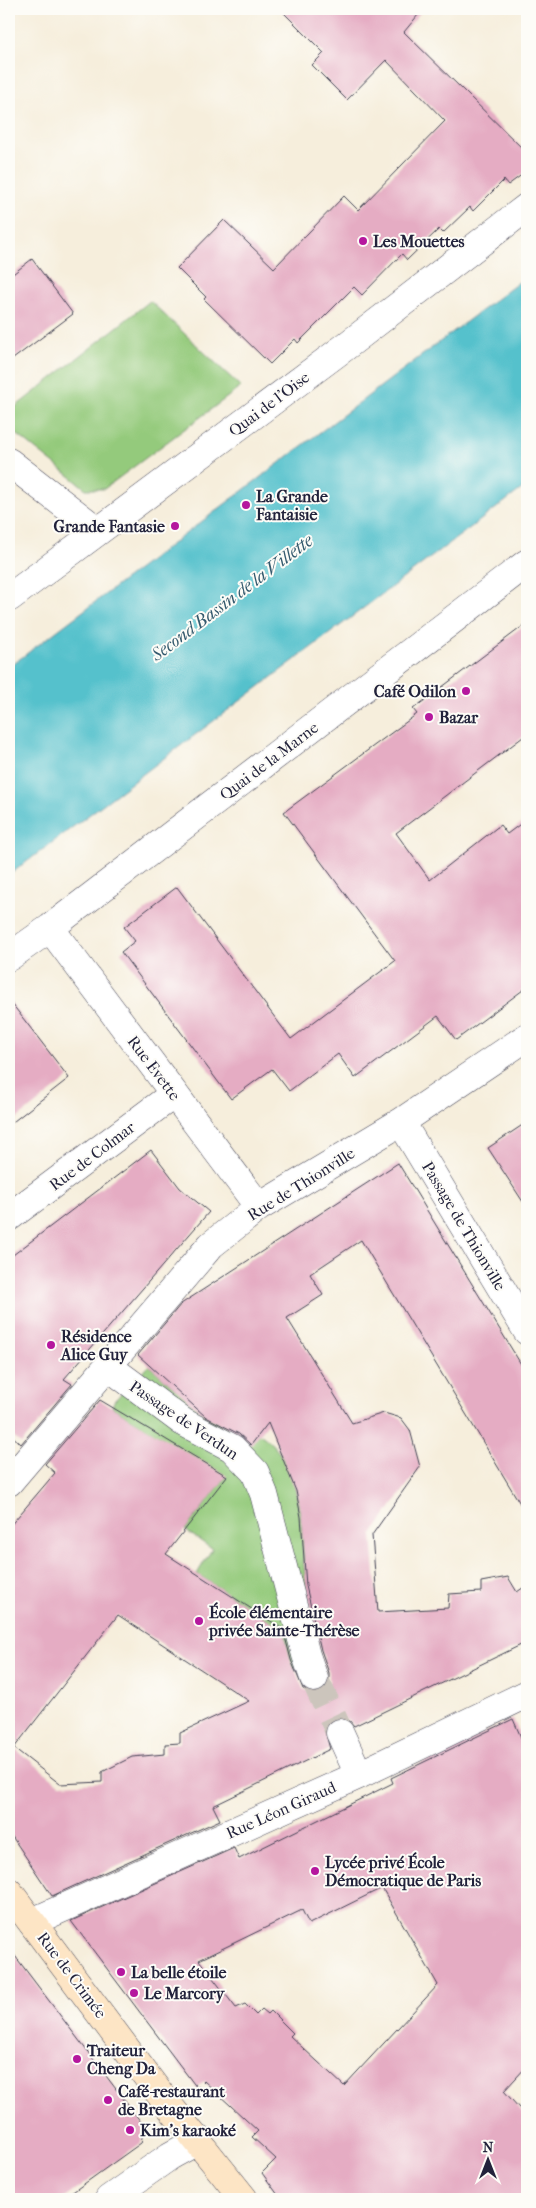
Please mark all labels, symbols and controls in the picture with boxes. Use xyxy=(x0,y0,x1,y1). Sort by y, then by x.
place label: Les Mouettes xyxy=(373,232,465,251)
marker: Les Mouettes xyxy=(357,235,369,247)
street label: Quai de l'Oise xyxy=(225,367,313,440)
place label: La Grande Fantaisie xyxy=(255,487,328,524)
marker: La Grande Fantaisie xyxy=(240,499,252,511)
place label: Grande Fantasie xyxy=(54,517,165,536)
marker: Grande Fantasie xyxy=(169,520,181,532)
water label: Second Bassin de la Villette xyxy=(146,530,318,666)
place label: Café Odilon xyxy=(374,682,457,701)
marker: Café Odilon xyxy=(460,685,472,697)
place label: Bazar xyxy=(439,708,479,727)
marker: Bazar xyxy=(423,711,435,723)
street label: Quai de la Marne xyxy=(216,718,322,804)
street label: Rue Evette xyxy=(124,1032,185,1104)
street label: Rue de Colmar xyxy=(45,1117,139,1194)
street label: Rue de Thionville xyxy=(244,1143,358,1225)
street label: Passage de Thionville xyxy=(418,1158,510,1294)
place label: Résidence Alice Guy xyxy=(60,1327,132,1365)
marker: Résidence Alice Guy xyxy=(45,1339,57,1351)
street label: Passage de Verdun xyxy=(126,1377,243,1464)
place label: École élémentaire privée Sainte-Thérèse xyxy=(208,1602,360,1641)
marker: École élémentaire privée Sainte-Thérèse xyxy=(193,1615,205,1627)
street label: Rue Léon Giraud xyxy=(223,1777,339,1843)
place label: Lycée privé École Démocratique de Paris xyxy=(325,1852,481,1891)
marker: Lycée privé École Démocratique de Paris xyxy=(309,1865,321,1877)
street label: Rue de Crimée xyxy=(33,1928,111,2022)
place label: La belle étoile xyxy=(131,1963,226,1982)
marker: La belle étoile xyxy=(115,1966,127,1978)
place label: Le Marcory xyxy=(144,1984,226,2004)
marker: Le Marcory xyxy=(128,1987,140,1999)
place label: Traiteur Cheng Da xyxy=(86,2041,156,2079)
marker: Traiteur Cheng Da xyxy=(71,2053,83,2065)
place label: Café-restaurant de Bretagne xyxy=(118,2082,225,2120)
marker: Café-restaurant de Bretagne xyxy=(102,2094,114,2106)
place label: Kim's karaoké xyxy=(140,2121,236,2140)
marker: Kim's karaoké xyxy=(124,2124,136,2136)
north arrow xyxy=(464,2136,514,2186)
text: N xyxy=(483,2139,494,2156)

